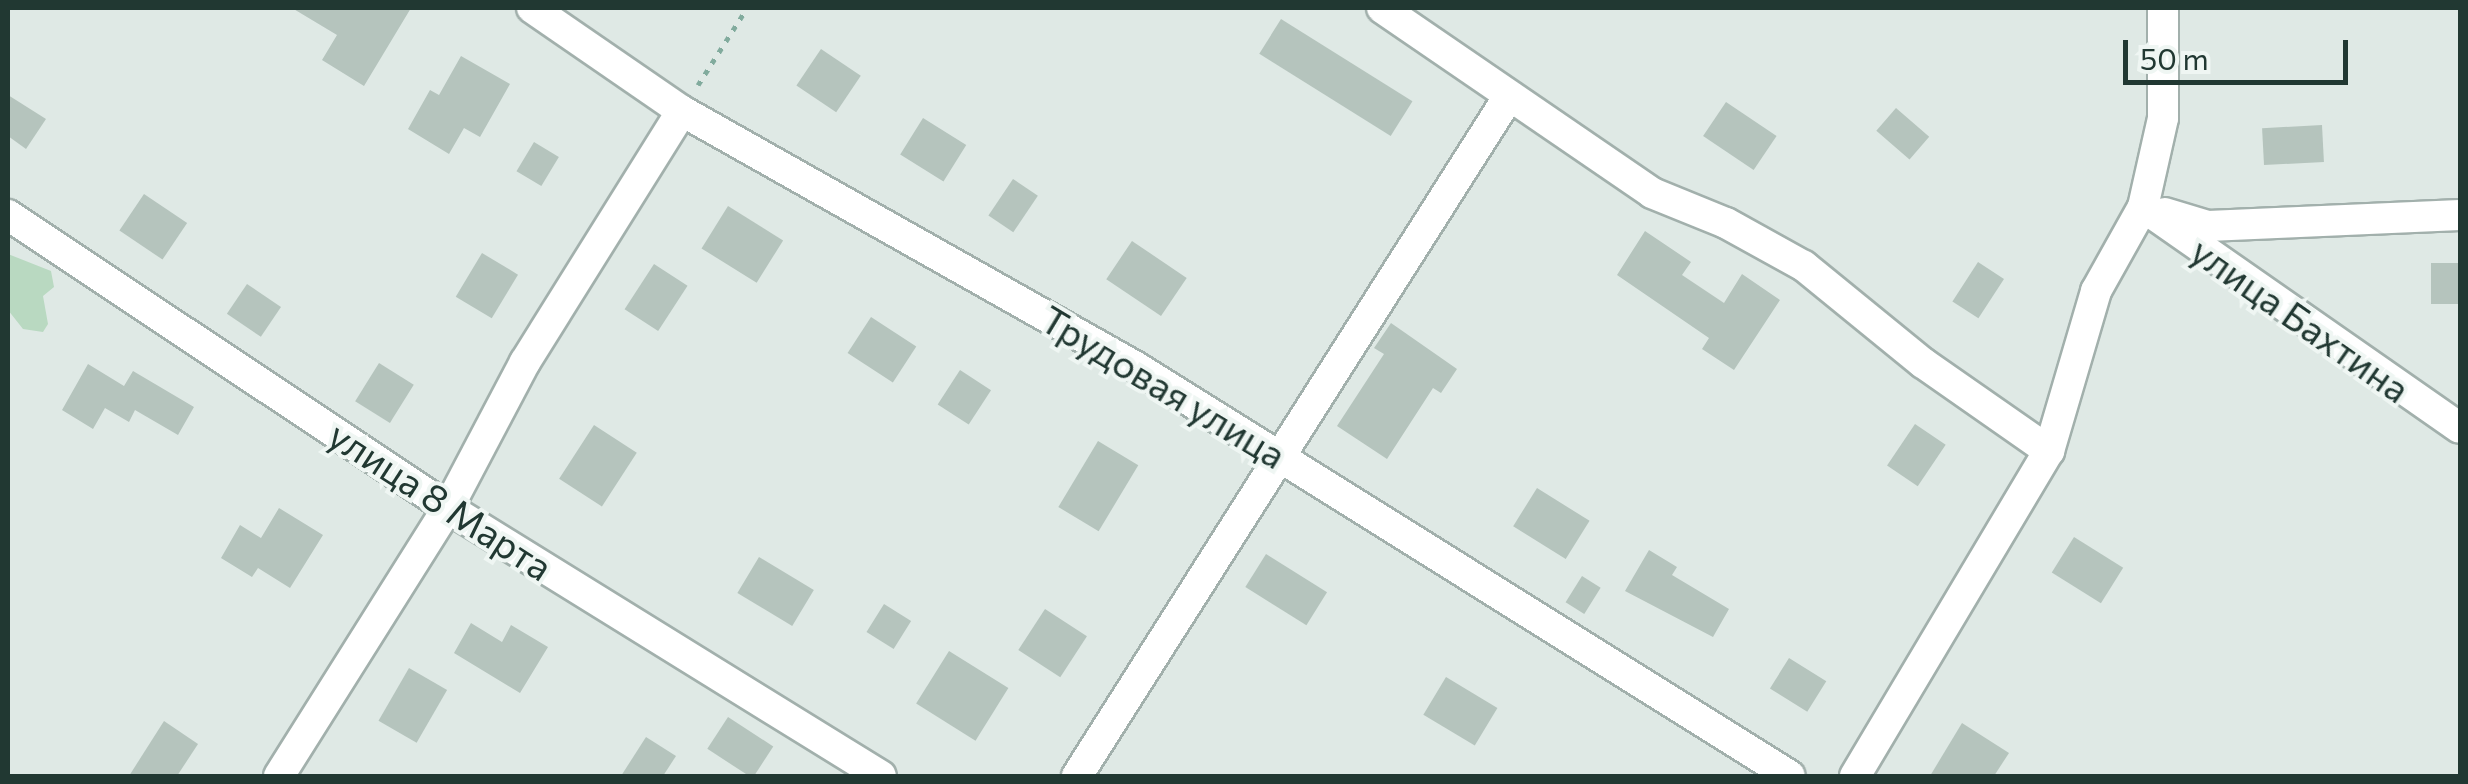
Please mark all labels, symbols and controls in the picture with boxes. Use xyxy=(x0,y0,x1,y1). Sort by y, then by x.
scale bar xyxy=(2128,20,2353,82)
text: 50 m xyxy=(2140,39,2209,76)
street label: улица Бахтина xyxy=(2183,227,2419,411)
street label: Трудовая улица xyxy=(1033,295,1295,477)
street label: улица 8 Марта xyxy=(321,411,561,589)

